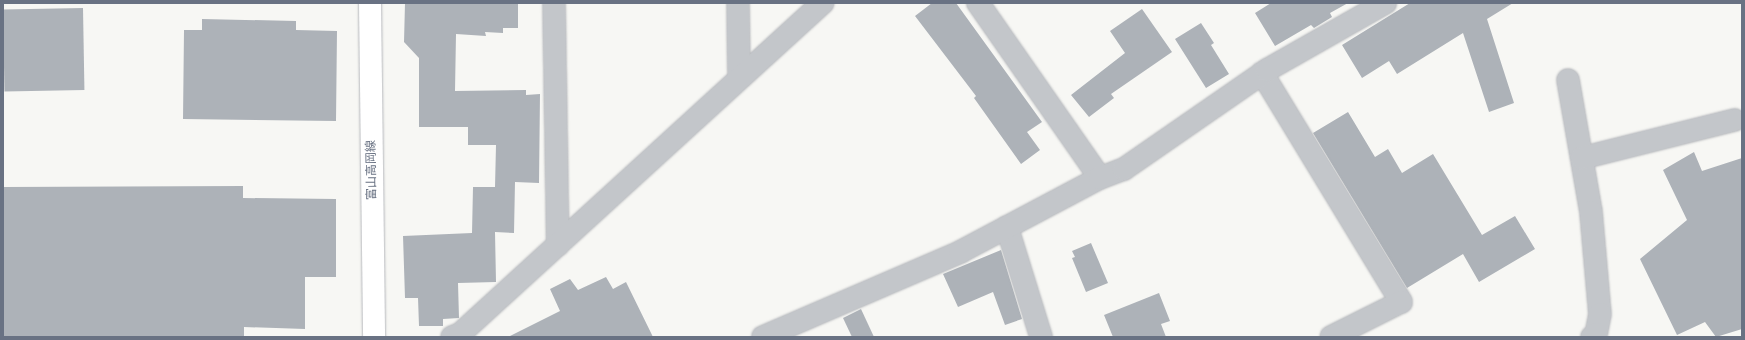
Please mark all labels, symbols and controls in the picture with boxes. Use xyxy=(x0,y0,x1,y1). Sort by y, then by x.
street label: 富山高岡線 xyxy=(364,140,380,200)

